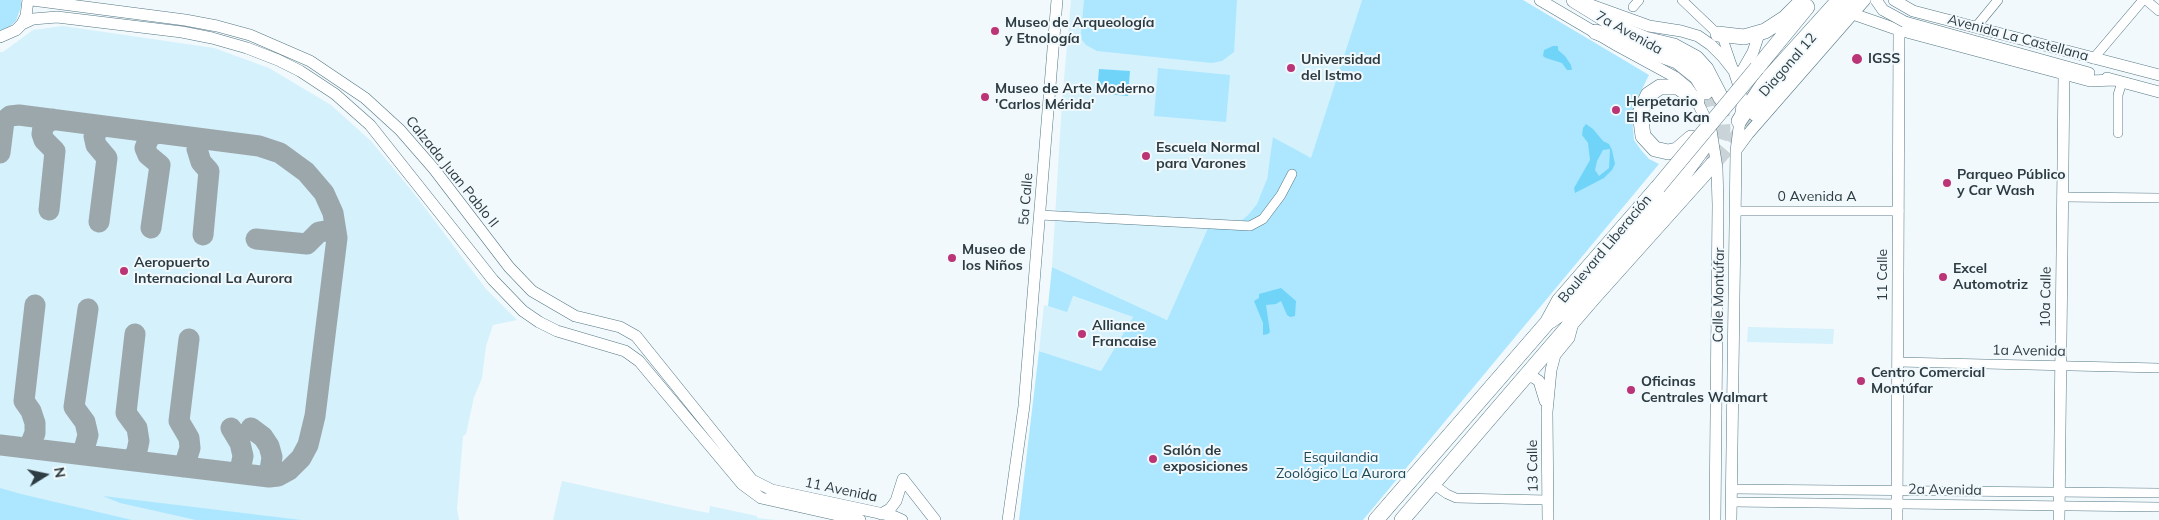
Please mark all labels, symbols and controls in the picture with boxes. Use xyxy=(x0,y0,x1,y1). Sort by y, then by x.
street label: 7a Avenida xyxy=(1593,8,1665,58)
street label: Avenida La Castellana xyxy=(1946,11,2090,65)
place label: Museo de Arqueología y Etnología xyxy=(1005,15,1154,48)
marker: Museo de Arqueología y Etnología xyxy=(989,25,1001,37)
street label: Diagonal 12 xyxy=(1756,30,1820,100)
place label: IGSS xyxy=(1868,51,1900,67)
place label: Universidad del Istmo xyxy=(1301,52,1381,84)
marker: IGSS xyxy=(1850,52,1864,66)
marker: Universidad del Istmo xyxy=(1285,62,1297,74)
place label: Museo de Arte Moderno 'Carlos Mérida' xyxy=(995,81,1155,114)
marker: Museo de Arte Moderno 'Carlos Mérida' xyxy=(979,91,991,103)
place label: Herpetario El Reino Kan xyxy=(1626,94,1710,126)
marker: Herpetario El Reino Kan xyxy=(1610,104,1622,116)
street label: Calzada Juan Pablo II xyxy=(402,113,502,231)
place label: Escuela Normal para Varones xyxy=(1156,140,1260,172)
marker: Escuela Normal para Varones xyxy=(1140,150,1152,162)
place label: Parqueo Público y Car Wash xyxy=(1957,167,2066,200)
street label: 5a Calle xyxy=(1015,172,1037,226)
marker: Parqueo Público y Car Wash xyxy=(1941,177,1953,189)
street label: 0 Avenida A xyxy=(1777,189,1857,205)
street label: Boulevard Liberación xyxy=(1555,191,1655,307)
place label: Museo de los Niños xyxy=(962,242,1026,274)
street label: Calle Montúfar xyxy=(1710,247,1728,343)
street label: 11 Calle xyxy=(1875,249,1891,301)
marker: Museo de los Niños xyxy=(946,252,958,264)
place label: Aeropuerto Internacional La Aurora xyxy=(134,255,293,288)
place label: Excel Automotriz xyxy=(1953,261,2028,294)
marker: Aeropuerto Internacional La Aurora xyxy=(118,265,130,277)
street label: 10a Calle xyxy=(2037,266,2055,328)
marker: Excel Automotriz xyxy=(1937,271,1949,283)
place label: Alliance Francaise xyxy=(1092,318,1156,351)
marker: Alliance Francaise xyxy=(1076,328,1088,340)
street label: 1a Avenida xyxy=(1992,342,2066,360)
place label: Centro Comercial Montúfar xyxy=(1871,365,1985,398)
place label: Oficinas Centrales Walmart xyxy=(1641,374,1767,407)
marker: Centro Comercial Montúfar xyxy=(1855,375,1867,387)
marker: Oficinas Centrales Walmart xyxy=(1625,384,1637,396)
street label: 13 Calle xyxy=(1524,440,1542,492)
place label: Salón de exposiciones xyxy=(1163,443,1248,476)
north arrow xyxy=(20,450,70,500)
park label: Esquilandia Zoológico La Aurora xyxy=(1276,450,1406,482)
marker: Salón de exposiciones xyxy=(1147,453,1159,465)
text: N xyxy=(50,466,70,479)
street label: 11 Avenida xyxy=(803,474,879,506)
street label: 2a Avenida xyxy=(1908,481,1982,499)

